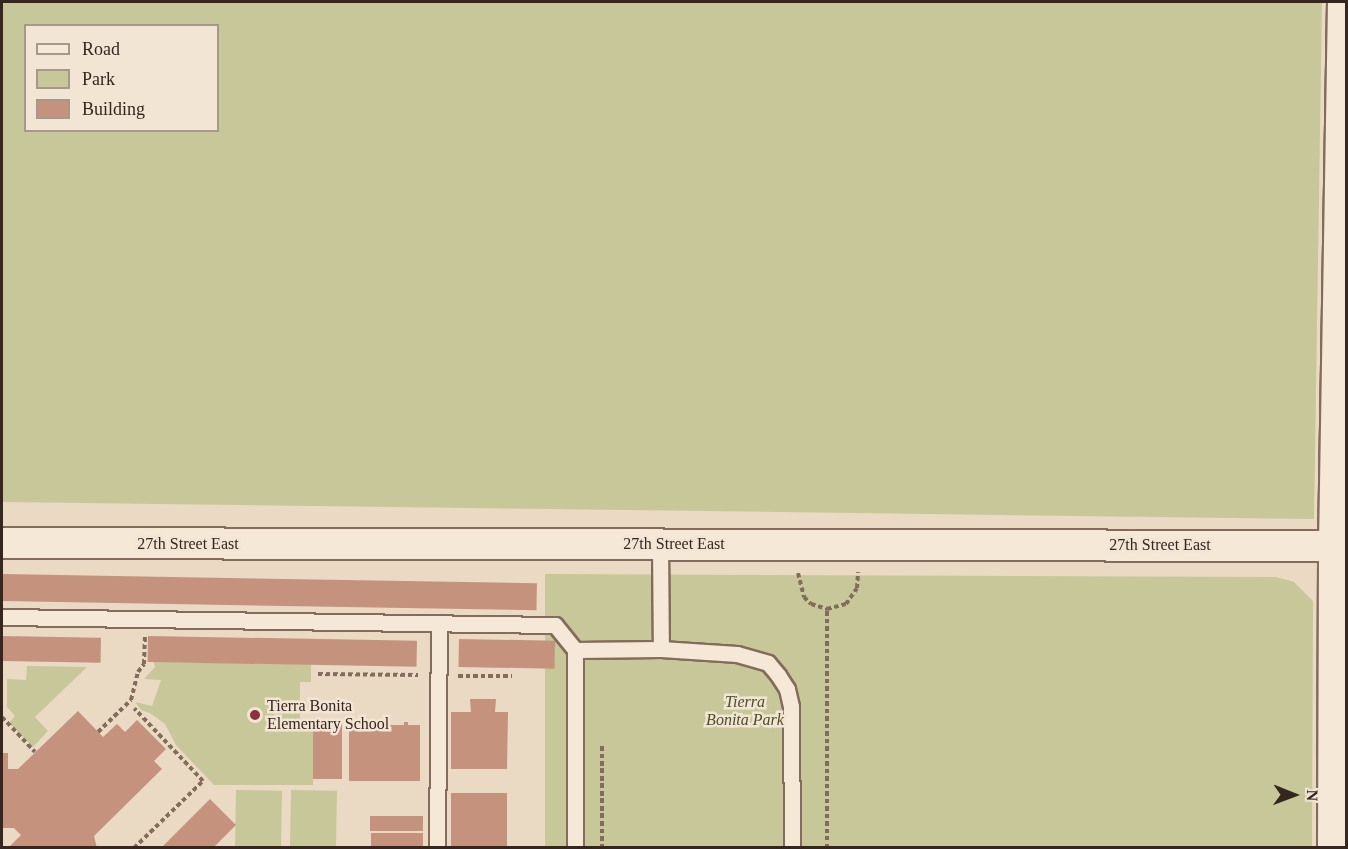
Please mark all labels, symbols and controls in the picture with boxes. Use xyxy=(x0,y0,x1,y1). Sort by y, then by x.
legend xyxy=(24,24,219,132)
text: Road xyxy=(82,39,120,59)
text: Park xyxy=(82,69,115,89)
text: Building xyxy=(82,99,145,119)
street label: 27th Street East xyxy=(137,534,239,554)
street label: 27th Street East xyxy=(623,534,725,554)
street label: 27th Street East xyxy=(1109,535,1211,555)
park label: Tierra Bonita Park xyxy=(706,692,784,730)
place label: Tierra Bonita Elementary School xyxy=(267,696,389,734)
marker: Tierra Bonita Elementary School xyxy=(248,708,262,722)
north arrow xyxy=(1264,765,1324,825)
text: N xyxy=(1304,789,1321,801)

